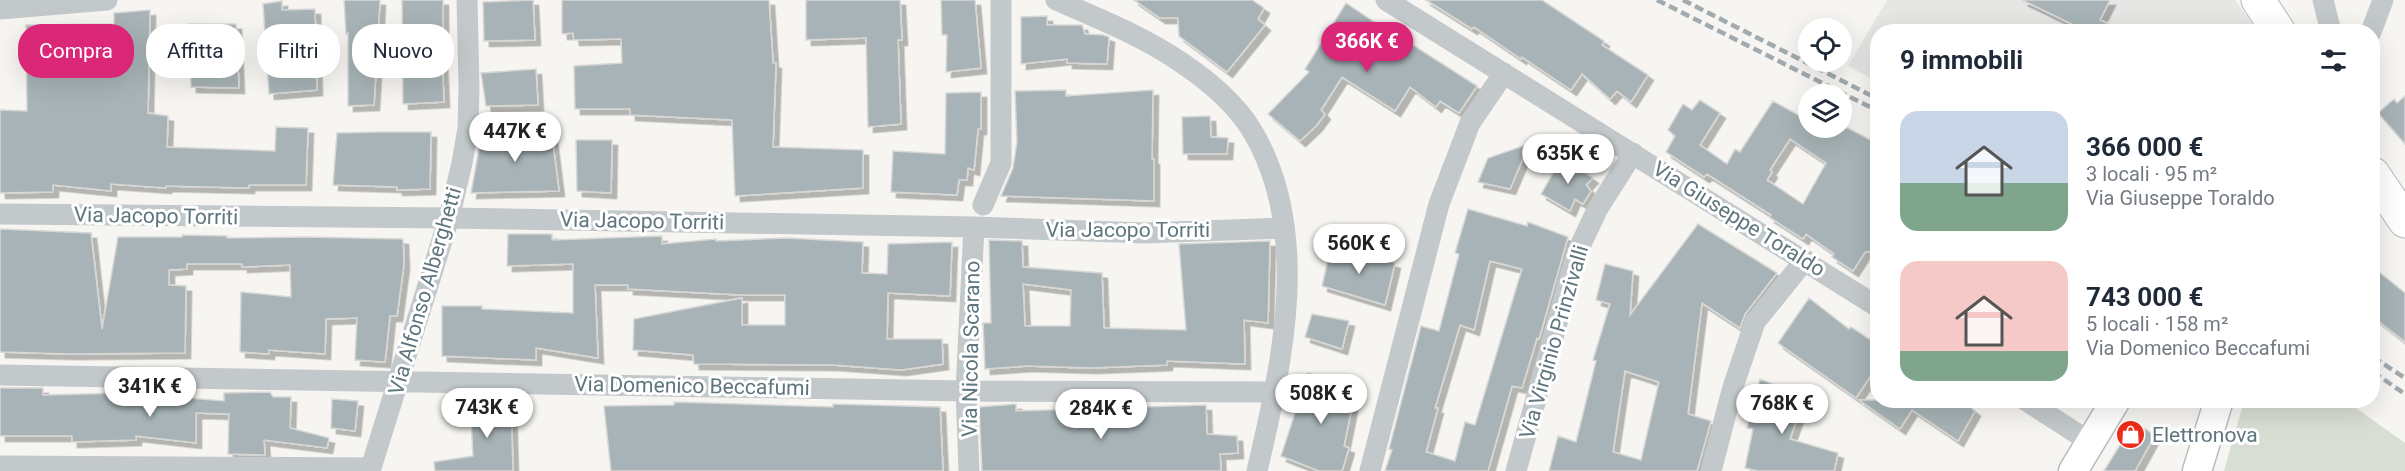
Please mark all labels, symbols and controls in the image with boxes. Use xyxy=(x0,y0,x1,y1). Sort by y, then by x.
map controls xyxy=(1798,18,1852,138)
button: locate xyxy=(1798,18,1852,72)
pin: 366K € xyxy=(1318,22,1416,73)
chip: Compra xyxy=(18,24,134,78)
chip: Affitta xyxy=(146,24,245,78)
chip: Filtri xyxy=(257,24,340,78)
chip: Nuovo xyxy=(352,24,454,78)
text: 366K € xyxy=(1335,29,1399,53)
icon: filters xyxy=(2317,44,2350,77)
text: 9 immobili xyxy=(1900,45,2023,75)
button: layers xyxy=(1798,84,1852,138)
pin: 447K € xyxy=(466,112,564,163)
text: 447K € xyxy=(483,119,547,143)
text: 366 000 € xyxy=(2086,132,2203,162)
pin: 635K € xyxy=(1519,134,1617,185)
icon: home xyxy=(1948,135,2020,207)
text: 635K € xyxy=(1536,141,1600,165)
street label: Via Giuseppe Toraldo xyxy=(1649,156,1829,282)
text: 3 locali · 95 m² xyxy=(2086,162,2217,186)
street label: Via Alfonso Alberghetti xyxy=(384,184,466,398)
text: Via Giuseppe Toraldo xyxy=(2086,186,2275,210)
street label: Via Jacopo Torriti xyxy=(74,203,238,229)
street label: Via Jacopo Torriti xyxy=(560,208,724,234)
street label: Via Jacopo Torriti xyxy=(1046,218,1210,242)
pin: 560K € xyxy=(1310,224,1408,275)
text: 560K € xyxy=(1327,231,1391,255)
street label: Via Virginio Prinzivalli xyxy=(1515,242,1593,442)
street label: Via Nicola Scarano xyxy=(957,261,985,437)
text: 743 000 € xyxy=(2086,282,2203,312)
icon: home xyxy=(1948,285,2020,357)
text: 5 locali · 158 m² xyxy=(2086,312,2228,336)
text: Via Domenico Beccafumi xyxy=(2086,336,2310,360)
pin: 341K € xyxy=(101,367,199,418)
street label: Via Domenico Beccafumi xyxy=(574,372,810,400)
text: 341K € xyxy=(118,374,182,398)
pin: 508K € xyxy=(1272,374,1370,425)
text: 508K € xyxy=(1289,381,1353,405)
pin: 768K € xyxy=(1733,384,1831,435)
pin: 743K € xyxy=(438,388,536,439)
pin: 284K € xyxy=(1052,389,1150,440)
text: 768K € xyxy=(1750,391,1814,415)
text: 743K € xyxy=(455,395,519,419)
text: 284K € xyxy=(1069,396,1133,420)
shop icon: Elettronova xyxy=(2115,419,2147,451)
place label: Elettronova xyxy=(2152,423,2258,447)

